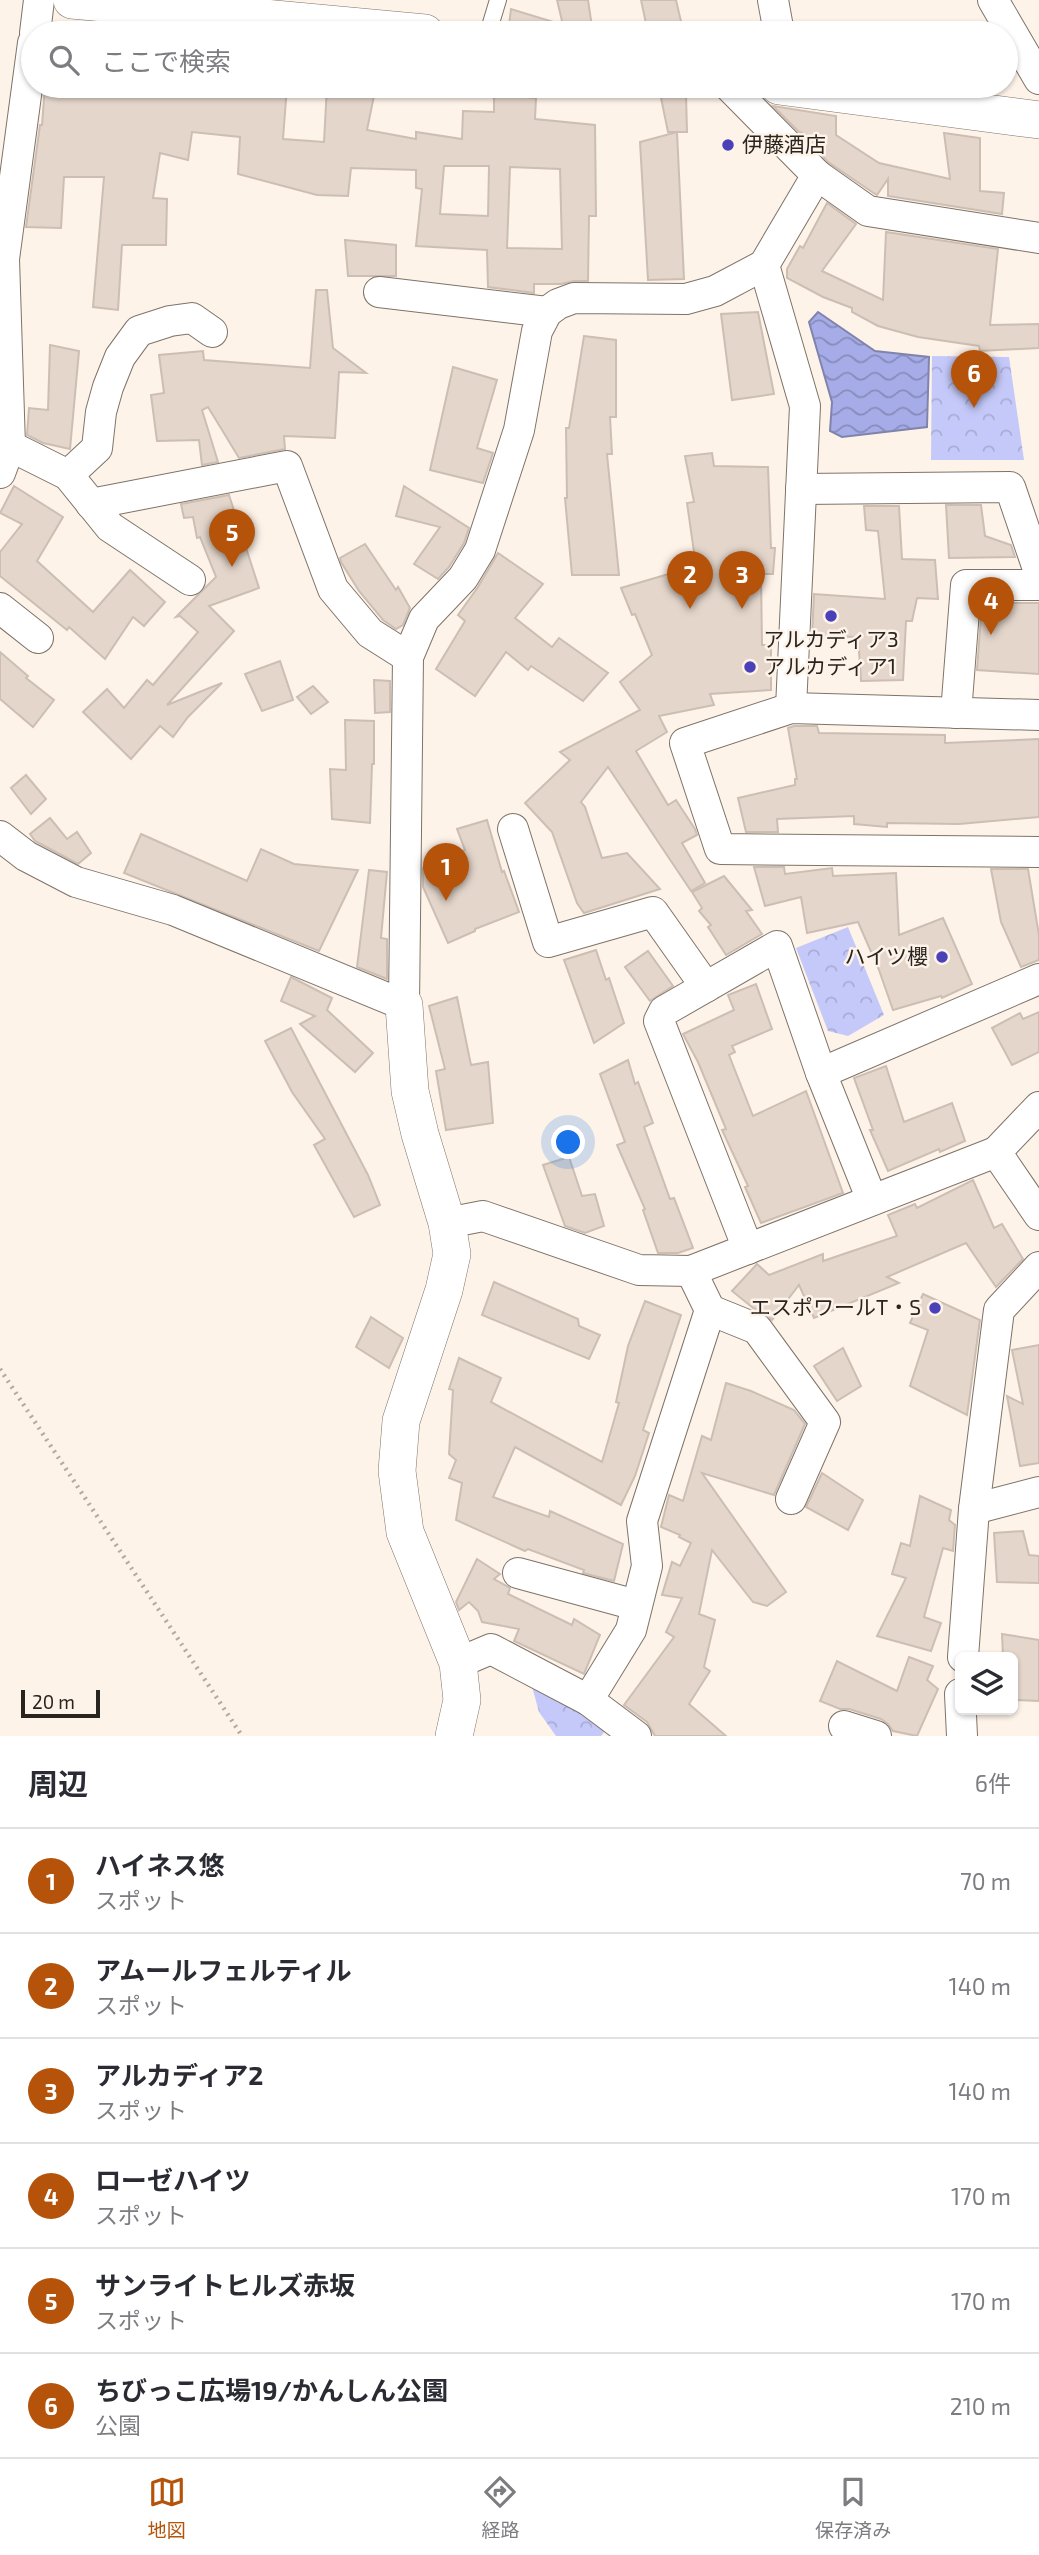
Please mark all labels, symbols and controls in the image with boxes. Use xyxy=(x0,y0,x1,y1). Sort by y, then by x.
search box xyxy=(21,21,1018,98)
icon: search xyxy=(45,41,83,79)
text: ここで検索 xyxy=(101,45,231,76)
place label: 伊藤酒店 xyxy=(742,131,826,156)
marker: 伊藤酒店 xyxy=(720,137,736,153)
pin: 6 xyxy=(951,350,997,408)
pin: 5 xyxy=(209,509,255,567)
pin: 2 xyxy=(667,551,713,609)
pin: 3 xyxy=(719,551,765,609)
pin: 4 xyxy=(968,577,1014,635)
marker: アルカディア3 xyxy=(823,608,839,624)
place label: アルカディア3 xyxy=(763,626,899,651)
place label: アルカディア1 xyxy=(764,653,896,678)
marker: アルカディア1 xyxy=(742,659,758,675)
pin: 1 xyxy=(423,843,469,901)
place label: ハイツ櫻 xyxy=(844,943,928,968)
marker: ハイツ櫻 xyxy=(934,949,950,965)
your location xyxy=(551,1125,585,1159)
place label: エスポワールT・S xyxy=(750,1294,921,1319)
marker: エスポワールT・S xyxy=(927,1300,943,1316)
map controls xyxy=(955,1652,1018,1715)
button: layers xyxy=(955,1652,1018,1715)
scale bar xyxy=(21,1687,100,1719)
text: 20 m xyxy=(32,1690,75,1713)
text: 周辺 xyxy=(28,1765,88,1801)
text: 6件 xyxy=(975,1769,1011,1797)
text: ハイネス悠 xyxy=(95,1849,224,1880)
text: 1 xyxy=(46,1867,56,1895)
text: 70 m xyxy=(960,1867,1011,1895)
text: スポット xyxy=(95,1886,187,1914)
text: アムールフェルティル xyxy=(95,1954,352,1985)
text: 2 xyxy=(44,1972,58,2000)
text: 140 m xyxy=(949,1972,1011,2000)
text: スポット xyxy=(95,1991,187,2019)
text: アルカディア2 xyxy=(95,2059,263,2090)
text: 3 xyxy=(44,2077,58,2105)
text: 140 m xyxy=(949,2077,1011,2105)
text: スポット xyxy=(95,2096,187,2124)
text: ローゼハイツ xyxy=(95,2164,250,2195)
text: 4 xyxy=(44,2182,58,2210)
text: 170 m xyxy=(951,2182,1011,2210)
text: スポット xyxy=(95,2201,187,2229)
text: サンライトヒルズ赤坂 xyxy=(95,2269,355,2300)
text: 5 xyxy=(45,2287,57,2315)
text: 170 m xyxy=(951,2287,1011,2315)
text: スポット xyxy=(95,2306,187,2334)
text: ちびっこ広場19/かんしん公園 xyxy=(95,2374,448,2405)
text: 6 xyxy=(44,2392,58,2420)
text: 210 m xyxy=(950,2392,1011,2420)
text: 公園 xyxy=(95,2411,141,2439)
tab: 地図 xyxy=(148,2473,186,2542)
tab: 経路 xyxy=(481,2473,519,2542)
tab: 保存済み xyxy=(815,2473,891,2542)

